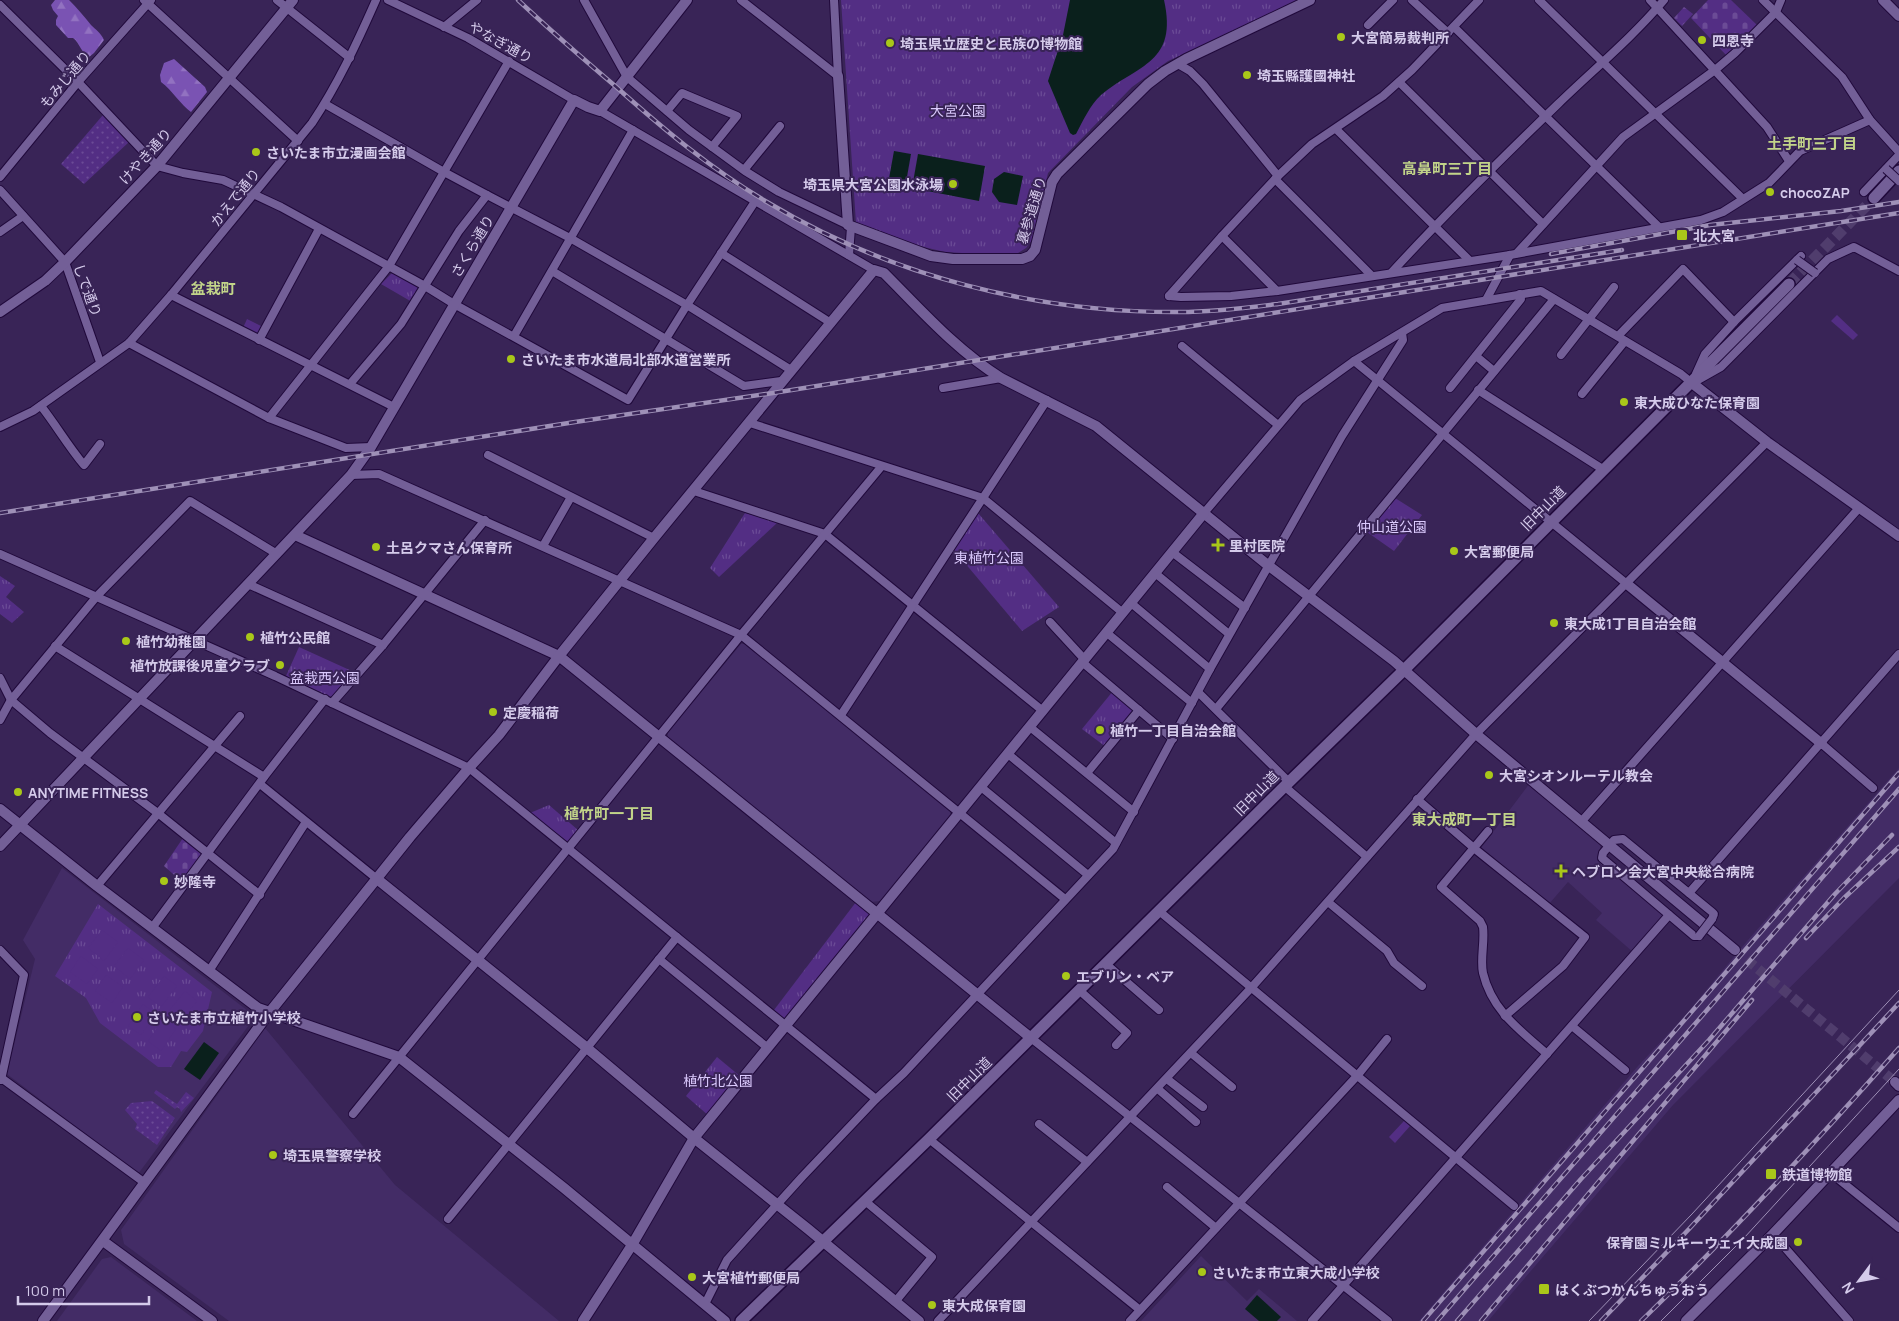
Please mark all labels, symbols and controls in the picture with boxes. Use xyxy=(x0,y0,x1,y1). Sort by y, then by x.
street label: やなぎ通り xyxy=(466,17,536,67)
place label: 大宮簡易裁判所 xyxy=(1351,28,1449,47)
marker: 大宮簡易裁判所 xyxy=(1335,31,1347,43)
place label: 四恩寺 xyxy=(1712,31,1754,50)
place label: 埼玉県立歴史と民族の博物館 xyxy=(900,34,1082,53)
marker: 四恩寺 xyxy=(1696,34,1708,46)
marker: 埼玉県立歴史と民族の博物館 xyxy=(884,37,896,49)
street label: もみじ通り xyxy=(35,46,95,112)
place label: 埼玉縣護國神社 xyxy=(1257,66,1355,85)
marker: 埼玉縣護國神社 xyxy=(1241,69,1253,81)
park label: 大宮公園 xyxy=(930,101,986,120)
street label: けやき通り xyxy=(115,124,175,188)
district label: 土手町三丁目 xyxy=(1767,133,1857,154)
place label: さいたま市立漫画会館 xyxy=(266,143,406,162)
marker: さいたま市立漫画会館 xyxy=(250,146,262,158)
district label: 高鼻町三丁目 xyxy=(1402,158,1492,179)
street label: かえで通り xyxy=(206,164,264,230)
street label: 裏参道通り xyxy=(1012,174,1050,246)
place label: 埼玉県大宮公園水泳場 xyxy=(803,175,943,194)
marker: 埼玉県大宮公園水泳場 xyxy=(947,178,959,190)
place label: chocoZAP xyxy=(1780,183,1850,202)
marker: chocoZAP xyxy=(1764,186,1776,198)
street label: さくら通り xyxy=(446,211,498,281)
place label: 北大宮 xyxy=(1693,226,1735,245)
marker: 北大宮 xyxy=(1675,228,1689,242)
street label: しで通り xyxy=(70,261,106,319)
district label: 盆栽町 xyxy=(190,278,236,299)
place label: さいたま市水道局北部水道営業所 xyxy=(521,350,731,369)
marker: さいたま市水道局北部水道営業所 xyxy=(505,353,517,365)
place label: 東大成ひなた保育園 xyxy=(1634,393,1760,412)
marker: 東大成ひなた保育園 xyxy=(1618,396,1630,408)
street label: 旧中山道 xyxy=(1516,481,1570,535)
park label: 仲山道公園 xyxy=(1357,517,1427,536)
place label: 里村医院 xyxy=(1229,536,1285,555)
place label: 土呂クマさん保育所 xyxy=(386,538,512,557)
marker: 里村医院 xyxy=(1211,538,1225,552)
marker: 土呂クマさん保育所 xyxy=(370,541,382,553)
place label: 大宮郵便局 xyxy=(1464,542,1534,561)
marker: 大宮郵便局 xyxy=(1448,545,1460,557)
park label: 東植竹公園 xyxy=(954,548,1024,567)
place label: 東大成1丁目自治会館 xyxy=(1564,614,1696,633)
marker: 東大成1丁目自治会館 xyxy=(1548,617,1560,629)
place label: 植竹公民館 xyxy=(260,628,330,647)
marker: 植竹公民館 xyxy=(244,631,256,643)
place label: 植竹幼稚園 xyxy=(136,632,206,651)
marker: 植竹幼稚園 xyxy=(120,635,132,647)
place label: 植竹放課後児童クラブ xyxy=(130,656,270,675)
marker: 植竹放課後児童クラブ xyxy=(274,659,286,671)
park label: 盆栽西公園 xyxy=(290,668,360,687)
place label: 定慶稲荷 xyxy=(503,703,559,722)
marker: 定慶稲荷 xyxy=(487,706,499,718)
place label: 植竹一丁目自治会館 xyxy=(1110,721,1236,740)
marker: 植竹一丁目自治会館 xyxy=(1094,724,1106,736)
street label: 旧中山道 xyxy=(1229,766,1283,820)
place label: 大宮シオンルーテル教会 xyxy=(1499,766,1653,785)
marker: 大宮シオンルーテル教会 xyxy=(1483,769,1495,781)
place label: ANYTIME FITNESS xyxy=(28,783,148,802)
marker: ANYTIME FITNESS xyxy=(12,786,24,798)
district label: 植竹町一丁目 xyxy=(564,803,654,824)
district label: 東大成町一丁目 xyxy=(1411,809,1517,830)
place label: ヘブロン会大宮中央総合病院 xyxy=(1572,862,1754,881)
marker: ヘブロン会大宮中央総合病院 xyxy=(1554,864,1568,878)
place label: 妙隆寺 xyxy=(174,872,216,891)
marker: 妙隆寺 xyxy=(158,875,170,887)
place label: エブリン・ベア xyxy=(1076,967,1174,986)
marker: エブリン・ベア xyxy=(1060,970,1072,982)
place label: さいたま市立植竹小学校 xyxy=(147,1008,301,1027)
marker: さいたま市立植竹小学校 xyxy=(131,1011,143,1023)
street label: 旧中山道 xyxy=(942,1052,996,1106)
park label: 植竹北公園 xyxy=(683,1071,753,1090)
place label: 埼玉県警察学校 xyxy=(283,1146,381,1165)
marker: 埼玉県警察学校 xyxy=(267,1149,279,1161)
place label: 鉄道博物館 xyxy=(1782,1165,1852,1184)
marker: 鉄道博物館 xyxy=(1764,1167,1778,1181)
place label: 保育園ミルキーウェイ大成園 xyxy=(1606,1233,1788,1252)
marker: 保育園ミルキーウェイ大成園 xyxy=(1792,1236,1804,1248)
north arrow xyxy=(1834,1256,1884,1306)
place label: さいたま市立東大成小学校 xyxy=(1212,1263,1380,1282)
marker: さいたま市立東大成小学校 xyxy=(1196,1266,1208,1278)
place label: 大宮植竹郵便局 xyxy=(702,1268,800,1287)
marker: 大宮植竹郵便局 xyxy=(686,1271,698,1283)
scale bar xyxy=(18,1274,149,1306)
text: N xyxy=(1837,1279,1858,1297)
text: 100 m xyxy=(25,1280,65,1301)
place label: はくぶつかんちゅうおう xyxy=(1555,1280,1709,1299)
marker: はくぶつかんちゅうおう xyxy=(1537,1282,1551,1296)
place label: 東大成保育園 xyxy=(942,1296,1026,1315)
marker: 東大成保育園 xyxy=(926,1299,938,1311)

